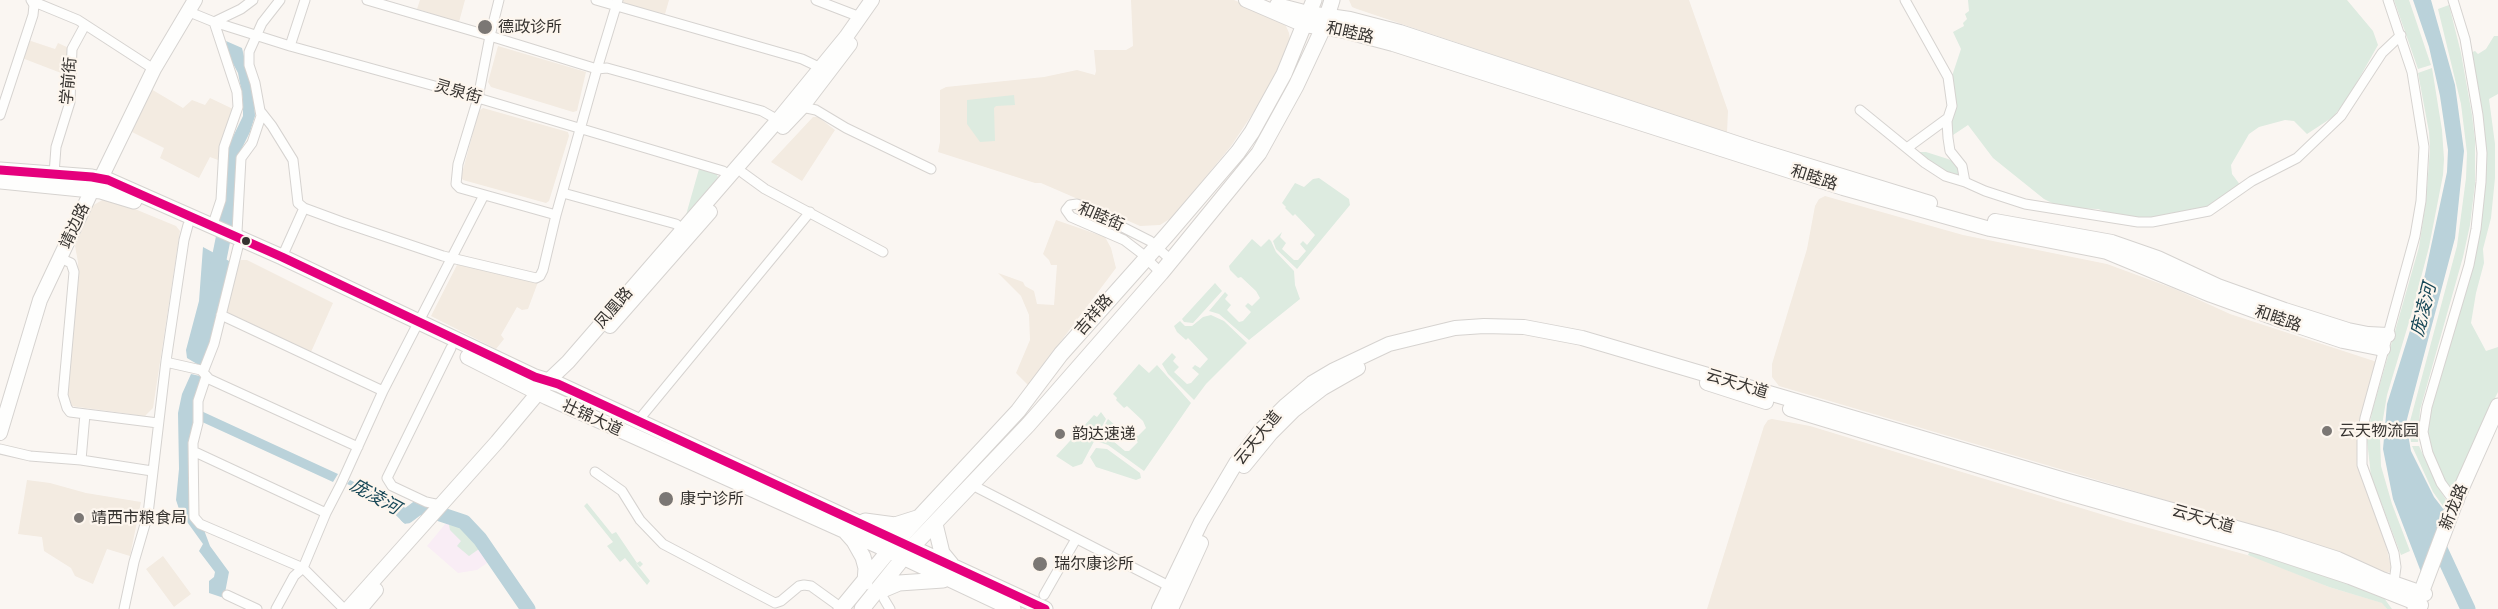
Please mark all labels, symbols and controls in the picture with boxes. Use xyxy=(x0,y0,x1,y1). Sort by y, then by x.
place label: 德政诊所 xyxy=(498,17,562,37)
marker: 德政诊所 xyxy=(476,18,494,36)
street label: 和睦路 xyxy=(1324,18,1376,48)
street label: 学前街 xyxy=(57,56,81,106)
street label: 灵泉街 xyxy=(432,76,484,108)
street label: 和睦路 xyxy=(1788,161,1840,195)
street label: 和睦街 xyxy=(1075,199,1127,235)
street label: 靖边路 xyxy=(56,200,94,252)
unlabelled marker xyxy=(240,235,252,247)
water label: 庞凌河 xyxy=(2407,281,2441,339)
street label: 凤凰路 xyxy=(591,284,637,332)
street label: 吉祥路 xyxy=(1071,291,1117,339)
street label: 和睦路 xyxy=(2252,302,2304,336)
street label: 云天大道 xyxy=(1704,365,1770,403)
street label: 壮锦大道 xyxy=(559,396,625,440)
street label: 云天大道 xyxy=(1230,407,1286,469)
place label: 云天物流园 xyxy=(2339,421,2419,441)
place label: 韵达速递 xyxy=(1072,424,1136,444)
marker: 云天物流园 xyxy=(2320,424,2334,438)
marker: 韵达速递 xyxy=(1053,427,1067,441)
water label: 庞凌河 xyxy=(346,474,404,520)
street label: 新龙路 xyxy=(2436,481,2472,533)
place label: 康宁诊所 xyxy=(680,489,744,509)
marker: 康宁诊所 xyxy=(657,490,675,508)
street label: 云天大道 xyxy=(2170,501,2236,537)
place label: 靖西市粮食局 xyxy=(91,508,187,528)
marker: 靖西市粮食局 xyxy=(72,511,86,525)
place label: 瑞尔康诊所 xyxy=(1054,554,1134,574)
marker: 瑞尔康诊所 xyxy=(1031,555,1049,573)

